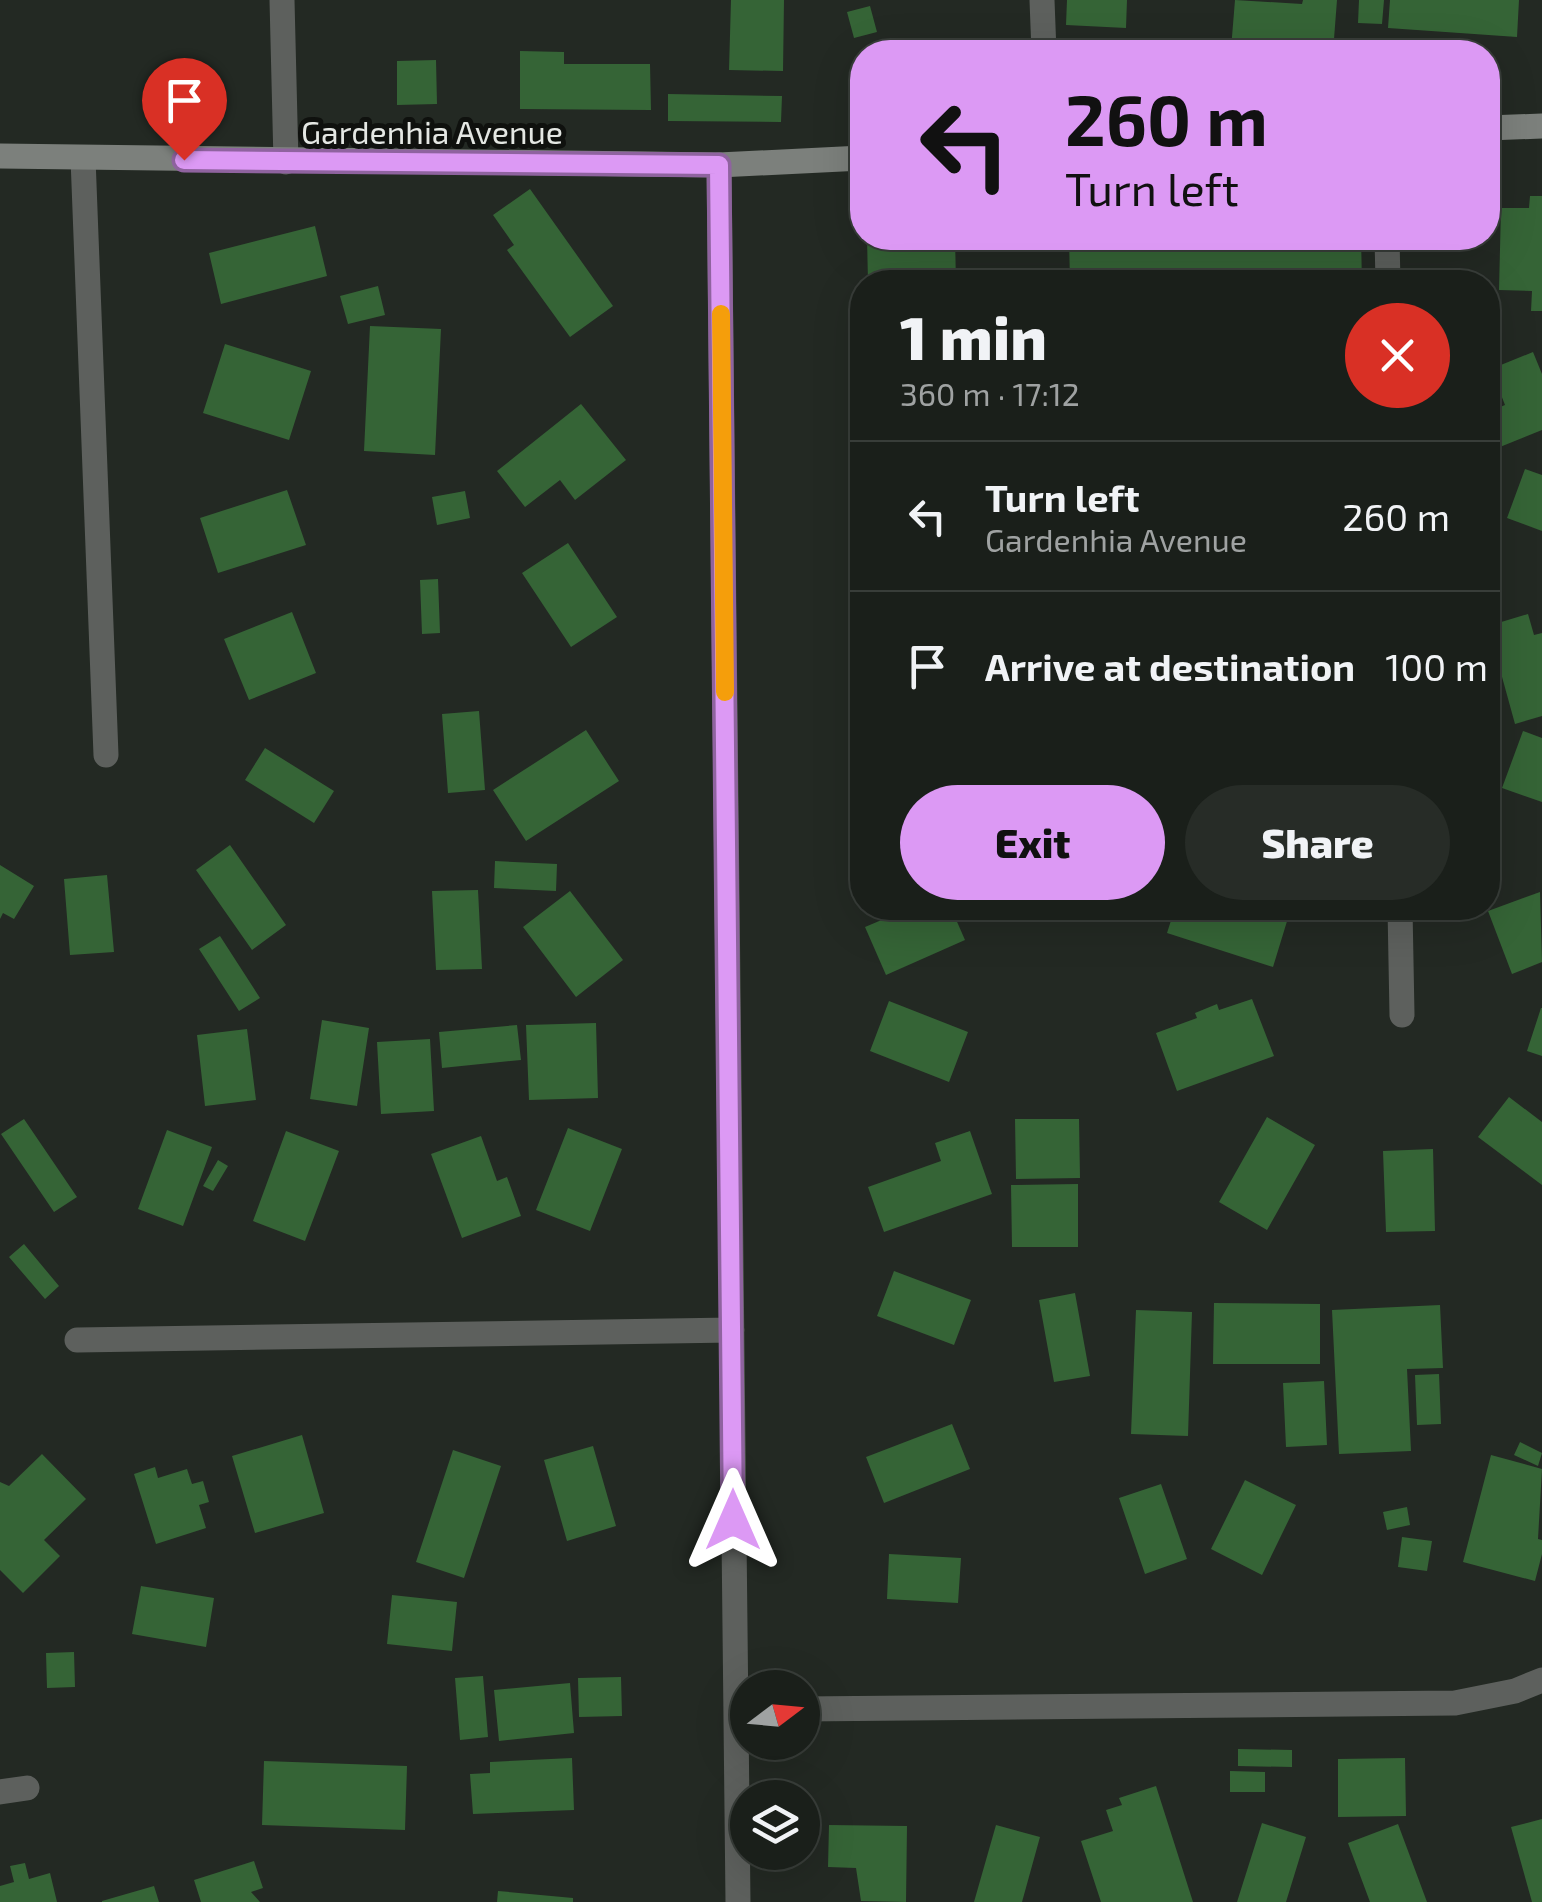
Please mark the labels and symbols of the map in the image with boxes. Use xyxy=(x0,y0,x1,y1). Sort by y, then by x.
pin xyxy=(142,58,227,161)
street label: Gardenhia Avenue xyxy=(301,112,563,150)
position arrow xyxy=(681,1468,785,1572)
north arrow xyxy=(730,1670,820,1760)

